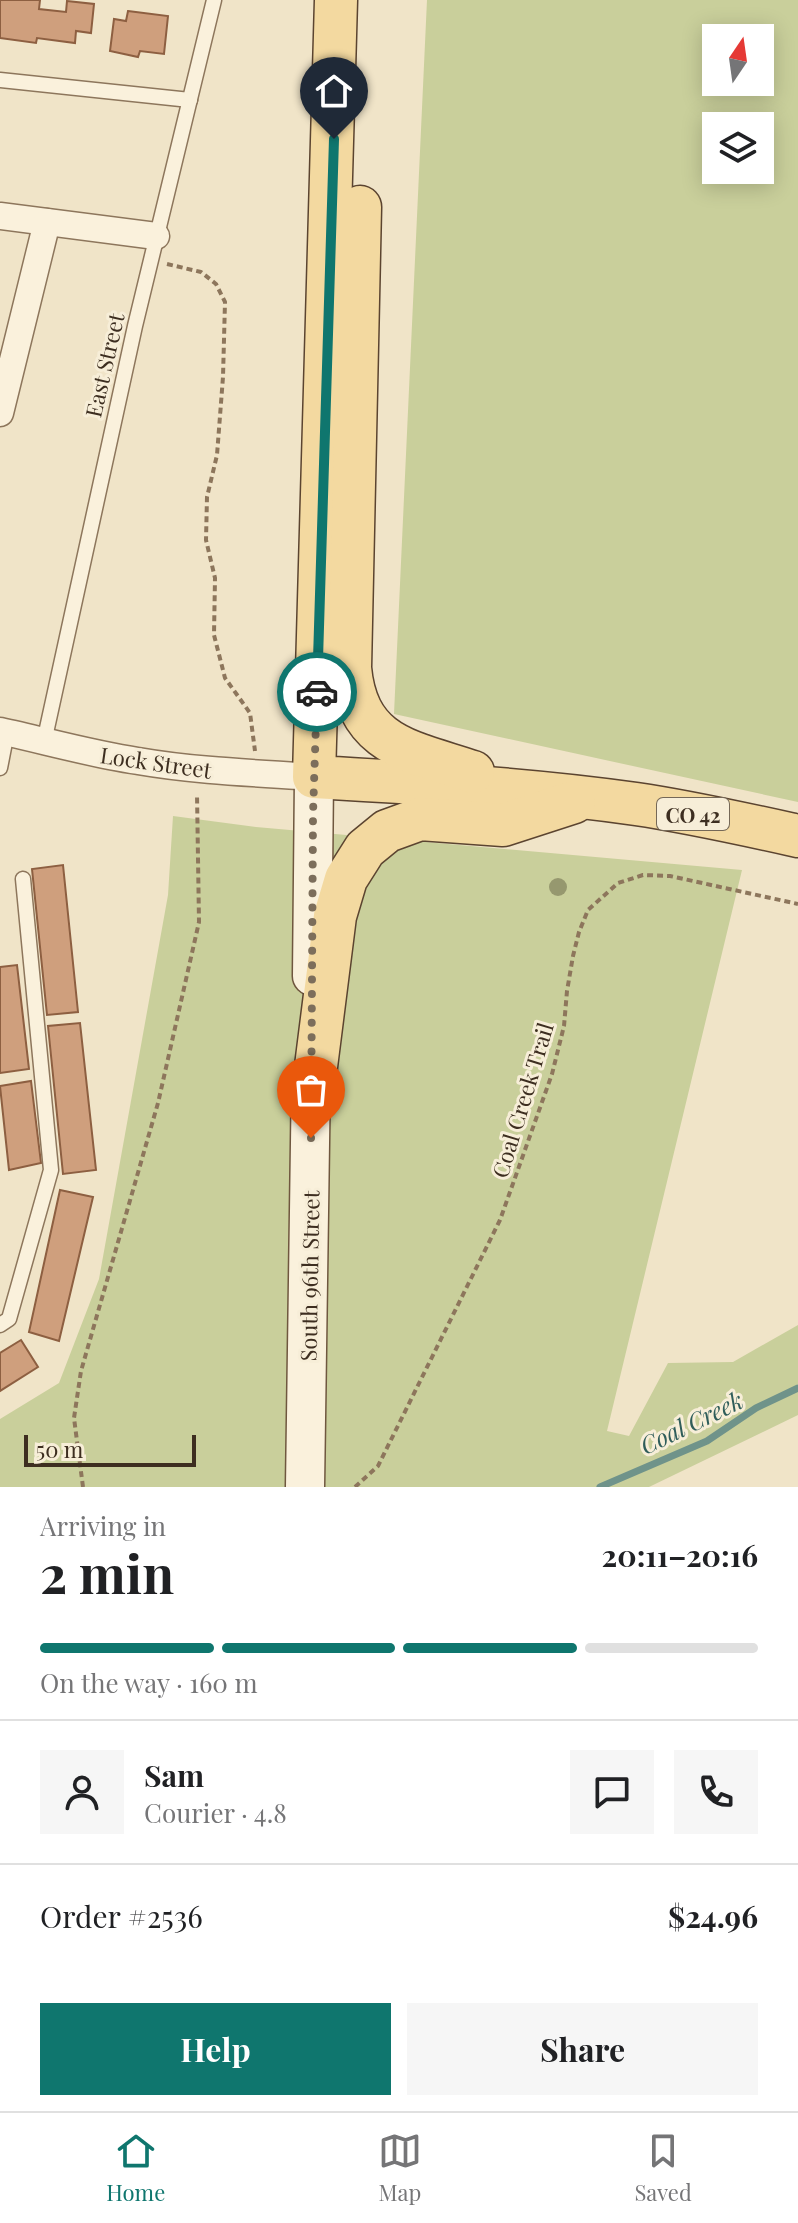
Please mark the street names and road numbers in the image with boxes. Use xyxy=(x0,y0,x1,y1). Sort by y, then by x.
street label: East Street xyxy=(77,309,131,420)
street label: Lock Street xyxy=(98,739,215,785)
road number: CO 42 xyxy=(657,798,729,830)
street label: Coal Creek Trail xyxy=(484,1019,560,1181)
street label: South 96th Street xyxy=(293,1189,326,1362)

